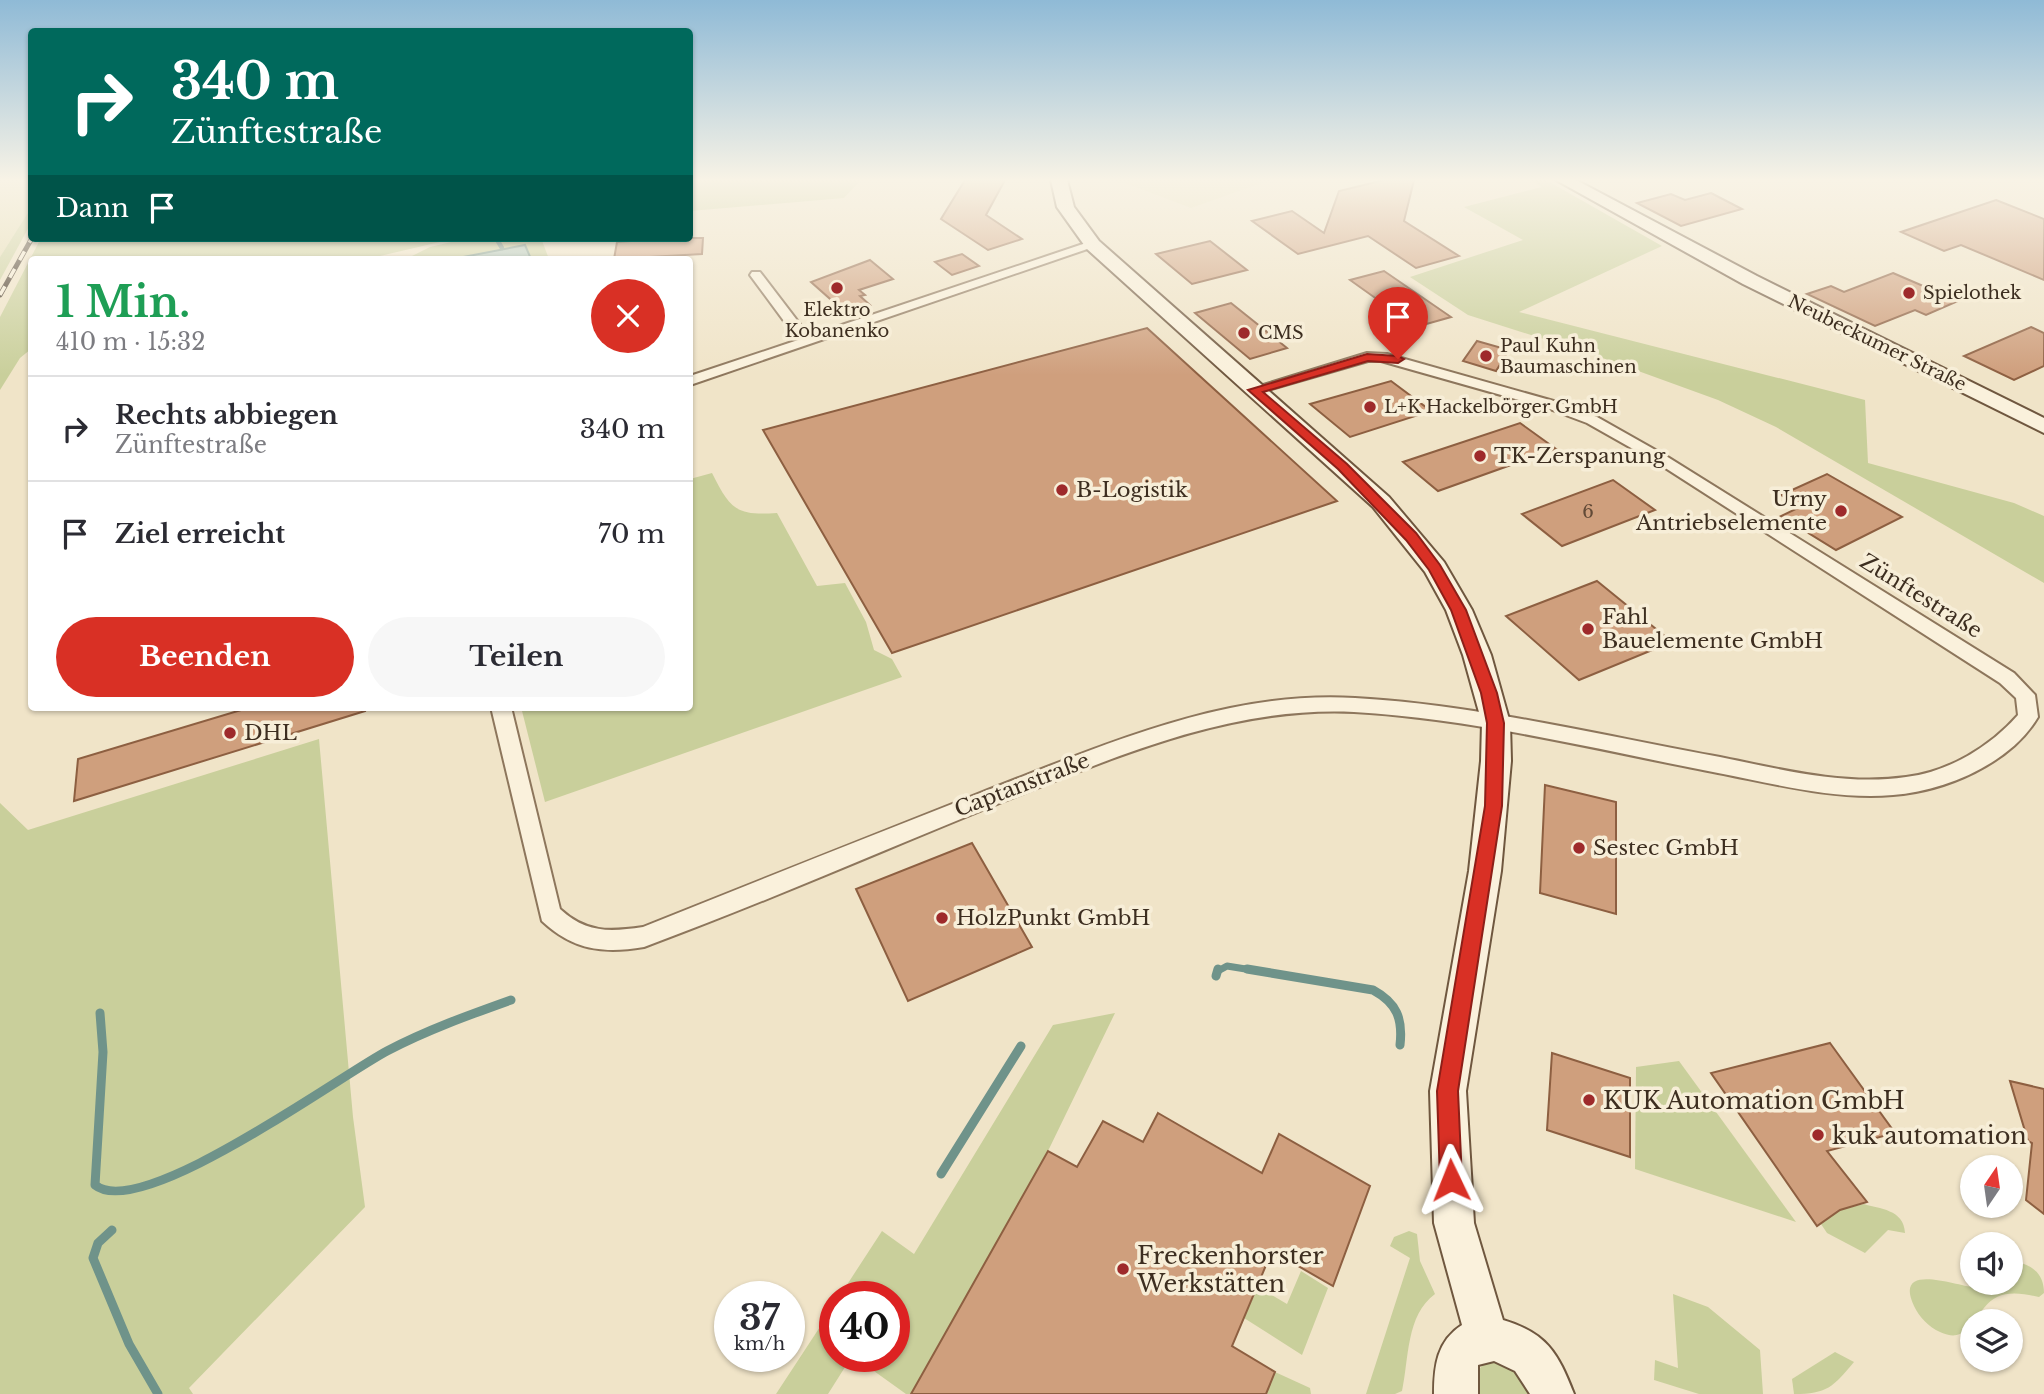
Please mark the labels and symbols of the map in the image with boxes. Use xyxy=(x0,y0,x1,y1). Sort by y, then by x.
marker: Elektro Kobanenko xyxy=(829,280,845,296)
place label: Spielothek xyxy=(1923,282,2021,304)
marker: Spielothek xyxy=(1901,285,1917,301)
pin xyxy=(1368,287,1428,359)
street label: Neubeckumer Straße xyxy=(1784,290,1970,396)
place label: Elektro Kobanenko xyxy=(785,299,889,342)
place label: CMS xyxy=(1258,322,1304,344)
marker: CMS xyxy=(1236,325,1252,341)
place label: Paul Kuhn Baumaschinen xyxy=(1500,335,1637,378)
marker: Paul Kuhn Baumaschinen xyxy=(1478,348,1494,364)
place label: L+K Hackelbörger GmbH xyxy=(1384,396,1618,418)
marker: L+K Hackelbörger GmbH xyxy=(1362,399,1378,415)
place label: TK-Zerspanung xyxy=(1494,443,1666,469)
marker: TK-Zerspanung xyxy=(1472,448,1488,464)
place label: B-Logistik xyxy=(1076,477,1188,503)
marker: B-Logistik xyxy=(1054,482,1070,498)
place label: Urny Antriebselemente xyxy=(1635,486,1828,536)
house number: 6 xyxy=(1582,501,1594,523)
marker: Urny Antriebselemente xyxy=(1833,503,1849,519)
street label: Zünftestraße xyxy=(1855,548,1987,644)
place label: Fahl Bauelemente GmbH xyxy=(1602,604,1823,654)
marker: Fahl Bauelemente GmbH xyxy=(1580,621,1596,637)
place label: DHL xyxy=(244,720,297,746)
marker: DHL xyxy=(222,725,238,741)
street label: Captanstraße xyxy=(951,747,1093,823)
place label: Sestec GmbH xyxy=(1593,835,1739,861)
marker: Sestec GmbH xyxy=(1571,840,1587,856)
place label: HolzPunkt GmbH xyxy=(956,905,1150,931)
marker: HolzPunkt GmbH xyxy=(934,910,950,926)
place label: KUK Automation GmbH xyxy=(1603,1086,1905,1115)
marker: KUK Automation GmbH xyxy=(1581,1092,1597,1108)
place label: kuk automation xyxy=(1832,1121,2027,1150)
marker: kuk automation xyxy=(1810,1127,1826,1143)
position arrow xyxy=(1414,1143,1488,1217)
north arrow xyxy=(1960,1155,2023,1218)
place label: Freckenhorster Werkstätten xyxy=(1136,1241,1324,1298)
marker: Freckenhorster Werkstätten xyxy=(1115,1261,1131,1277)
speed limit sign: 40 xyxy=(819,1281,910,1372)

